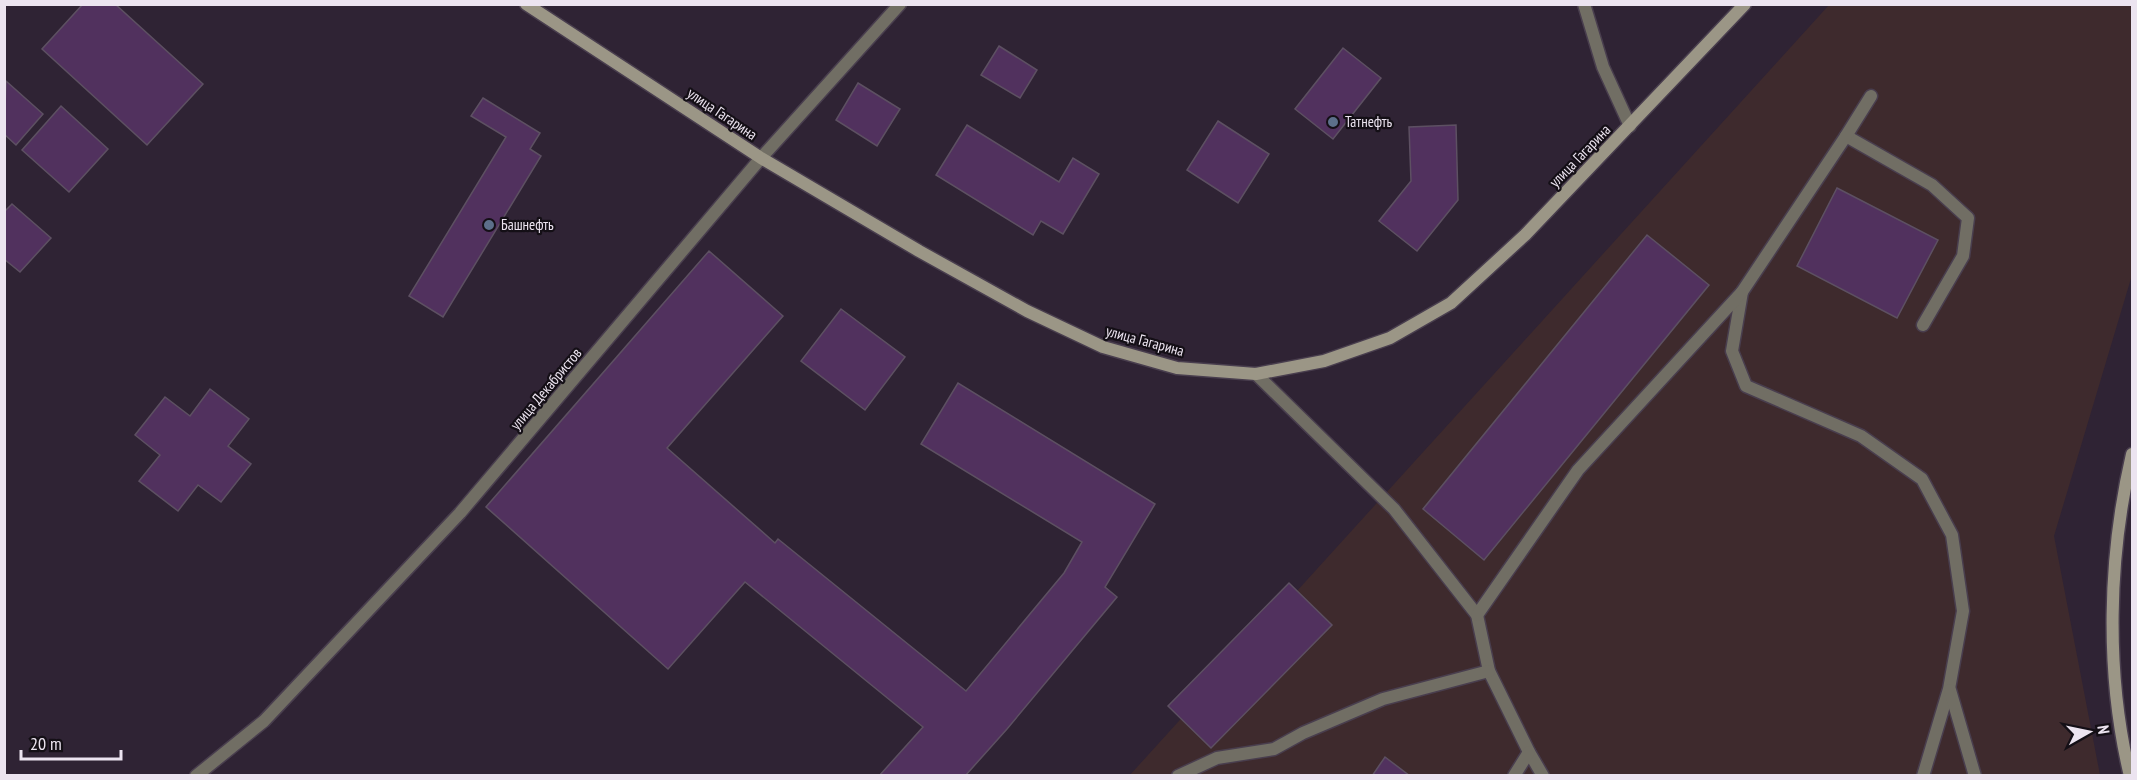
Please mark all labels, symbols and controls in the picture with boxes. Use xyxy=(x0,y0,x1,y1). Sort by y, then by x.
street label: улица Гагарина xyxy=(684,83,761,144)
place label: Татнефть xyxy=(1345,112,1393,131)
marker: Татнефть xyxy=(1326,115,1340,129)
street label: улица Гагарина xyxy=(1545,120,1614,191)
place label: Башнефть xyxy=(501,215,554,234)
marker: Башнефть xyxy=(482,218,496,232)
street label: улица Гагарина xyxy=(1104,321,1186,360)
street label: улица Декабристов xyxy=(506,344,586,434)
north arrow xyxy=(2059,702,2119,762)
scale bar xyxy=(21,723,122,761)
text: N xyxy=(2093,724,2114,735)
text: 20 m xyxy=(30,732,62,755)

